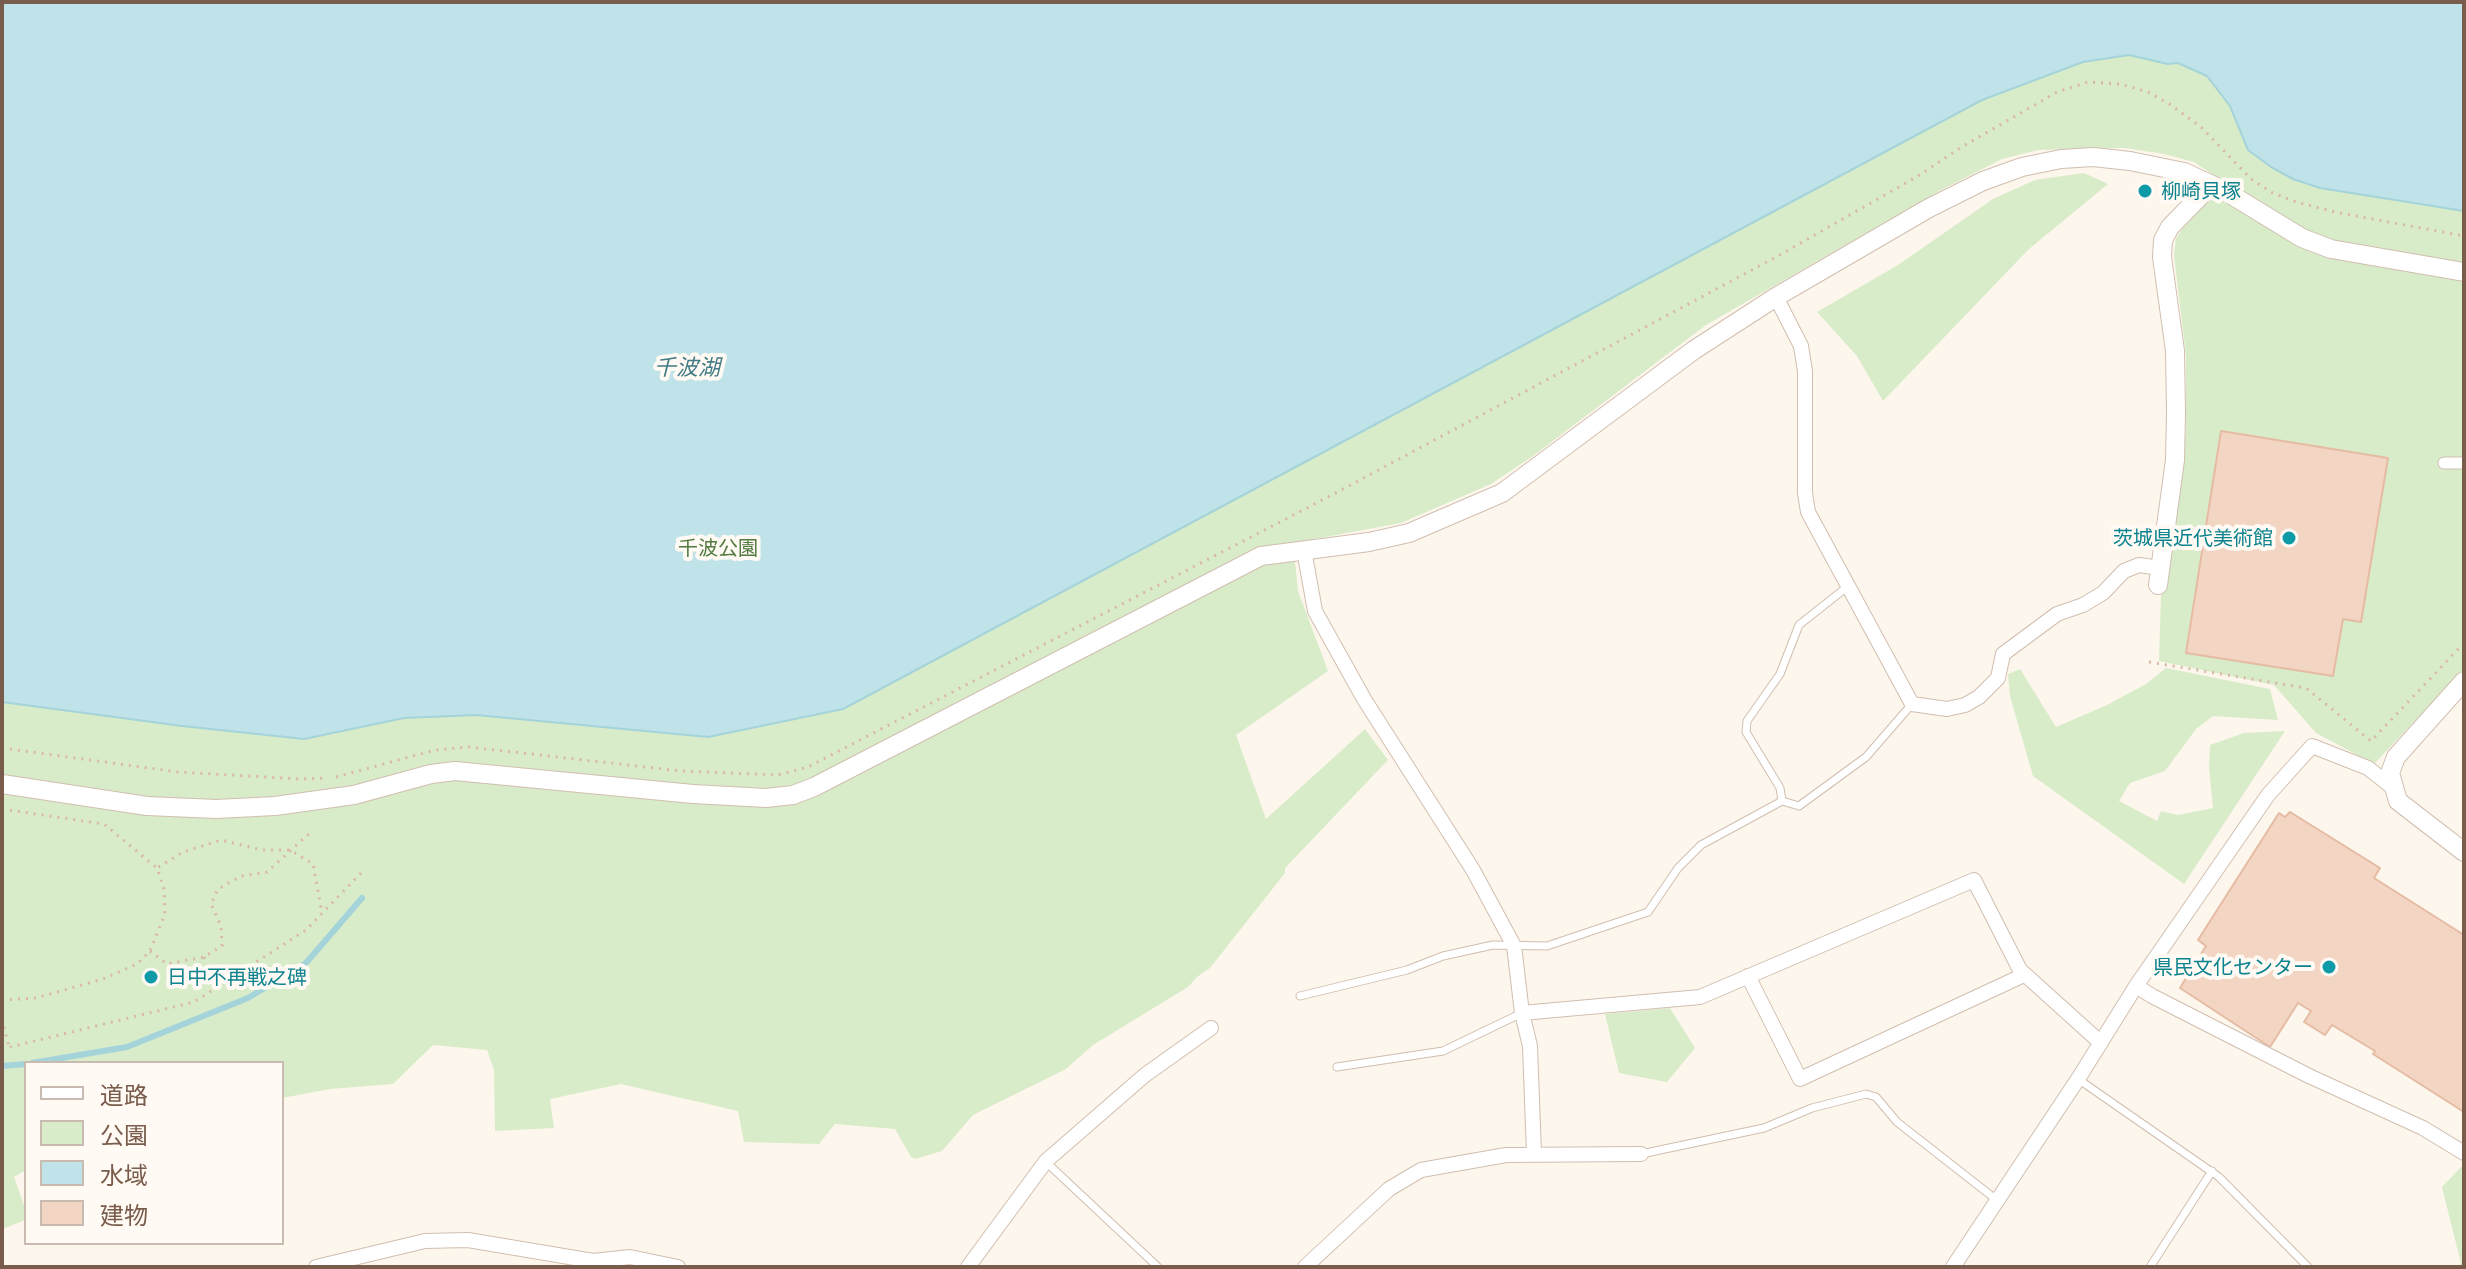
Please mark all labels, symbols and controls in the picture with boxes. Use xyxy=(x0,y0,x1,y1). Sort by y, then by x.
place label: 柳崎貝塚 xyxy=(2161,179,2241,203)
marker: 柳崎貝塚 xyxy=(2136,182,2154,200)
water label: 千波湖 xyxy=(654,355,720,381)
place label: 茨城県近代美術館 xyxy=(2113,526,2273,550)
marker: 茨城県近代美術館 xyxy=(2280,529,2298,547)
park label: 千波公園 xyxy=(678,536,758,560)
place label: 県民文化センター xyxy=(2153,955,2313,979)
marker: 県民文化センター xyxy=(2320,958,2338,976)
place label: 日中不再戦之碑 xyxy=(167,965,307,989)
marker: 日中不再戦之碑 xyxy=(142,968,160,986)
legend xyxy=(24,1061,284,1245)
text: 道路 xyxy=(100,1080,148,1109)
text: 公園 xyxy=(100,1120,148,1149)
text: 水域 xyxy=(100,1160,148,1189)
text: 建物 xyxy=(100,1200,148,1229)

